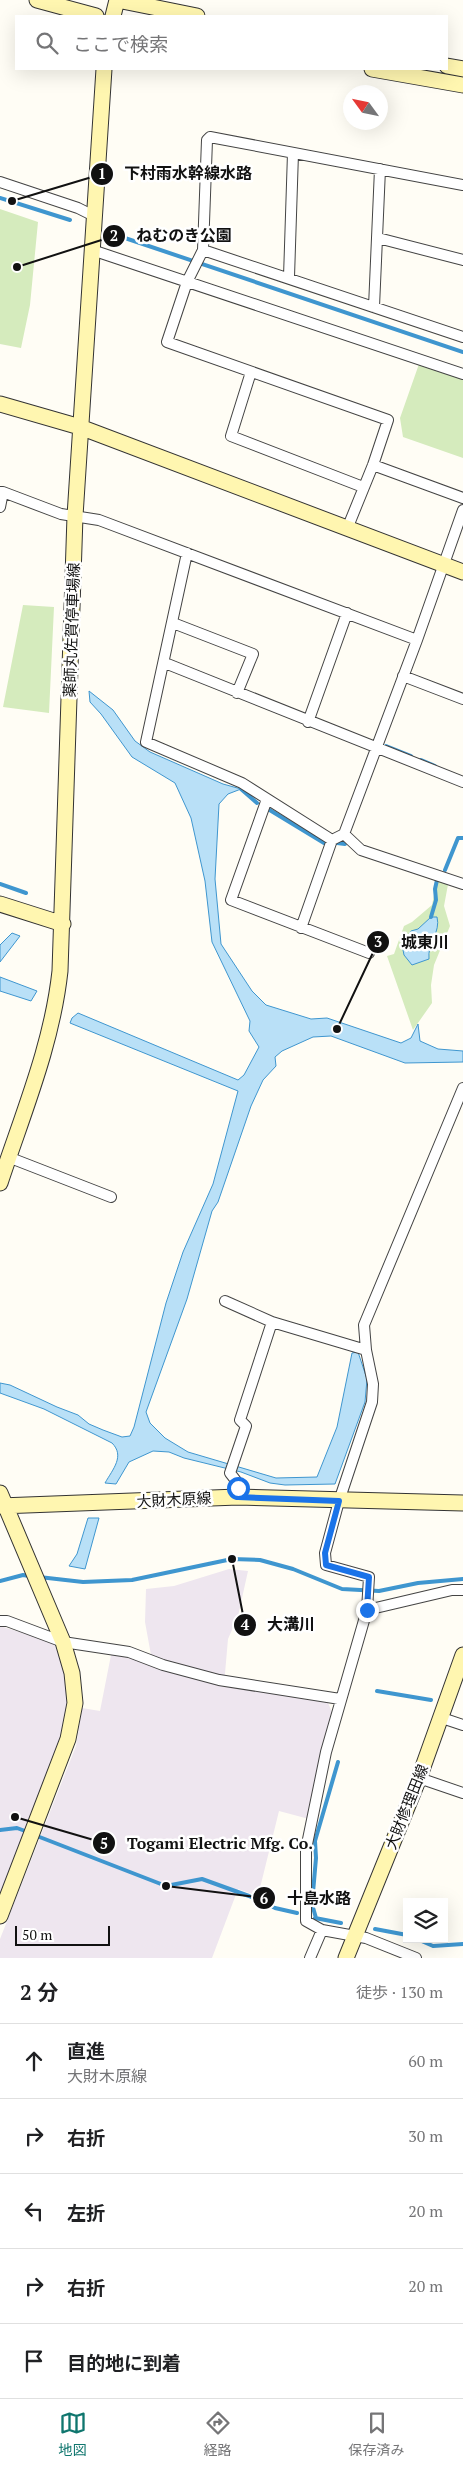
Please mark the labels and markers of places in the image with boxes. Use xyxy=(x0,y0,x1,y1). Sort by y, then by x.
callout: 下村雨水幹線水路 xyxy=(89,158,262,189)
callout: ねむのき公園 xyxy=(101,220,242,251)
callout: 城東川 xyxy=(366,926,459,957)
callout: 大溝川 xyxy=(232,1609,325,1640)
callout: Togami Electric Mfg. Co. xyxy=(92,1828,323,1859)
callout: 十島水路 xyxy=(252,1883,361,1914)

